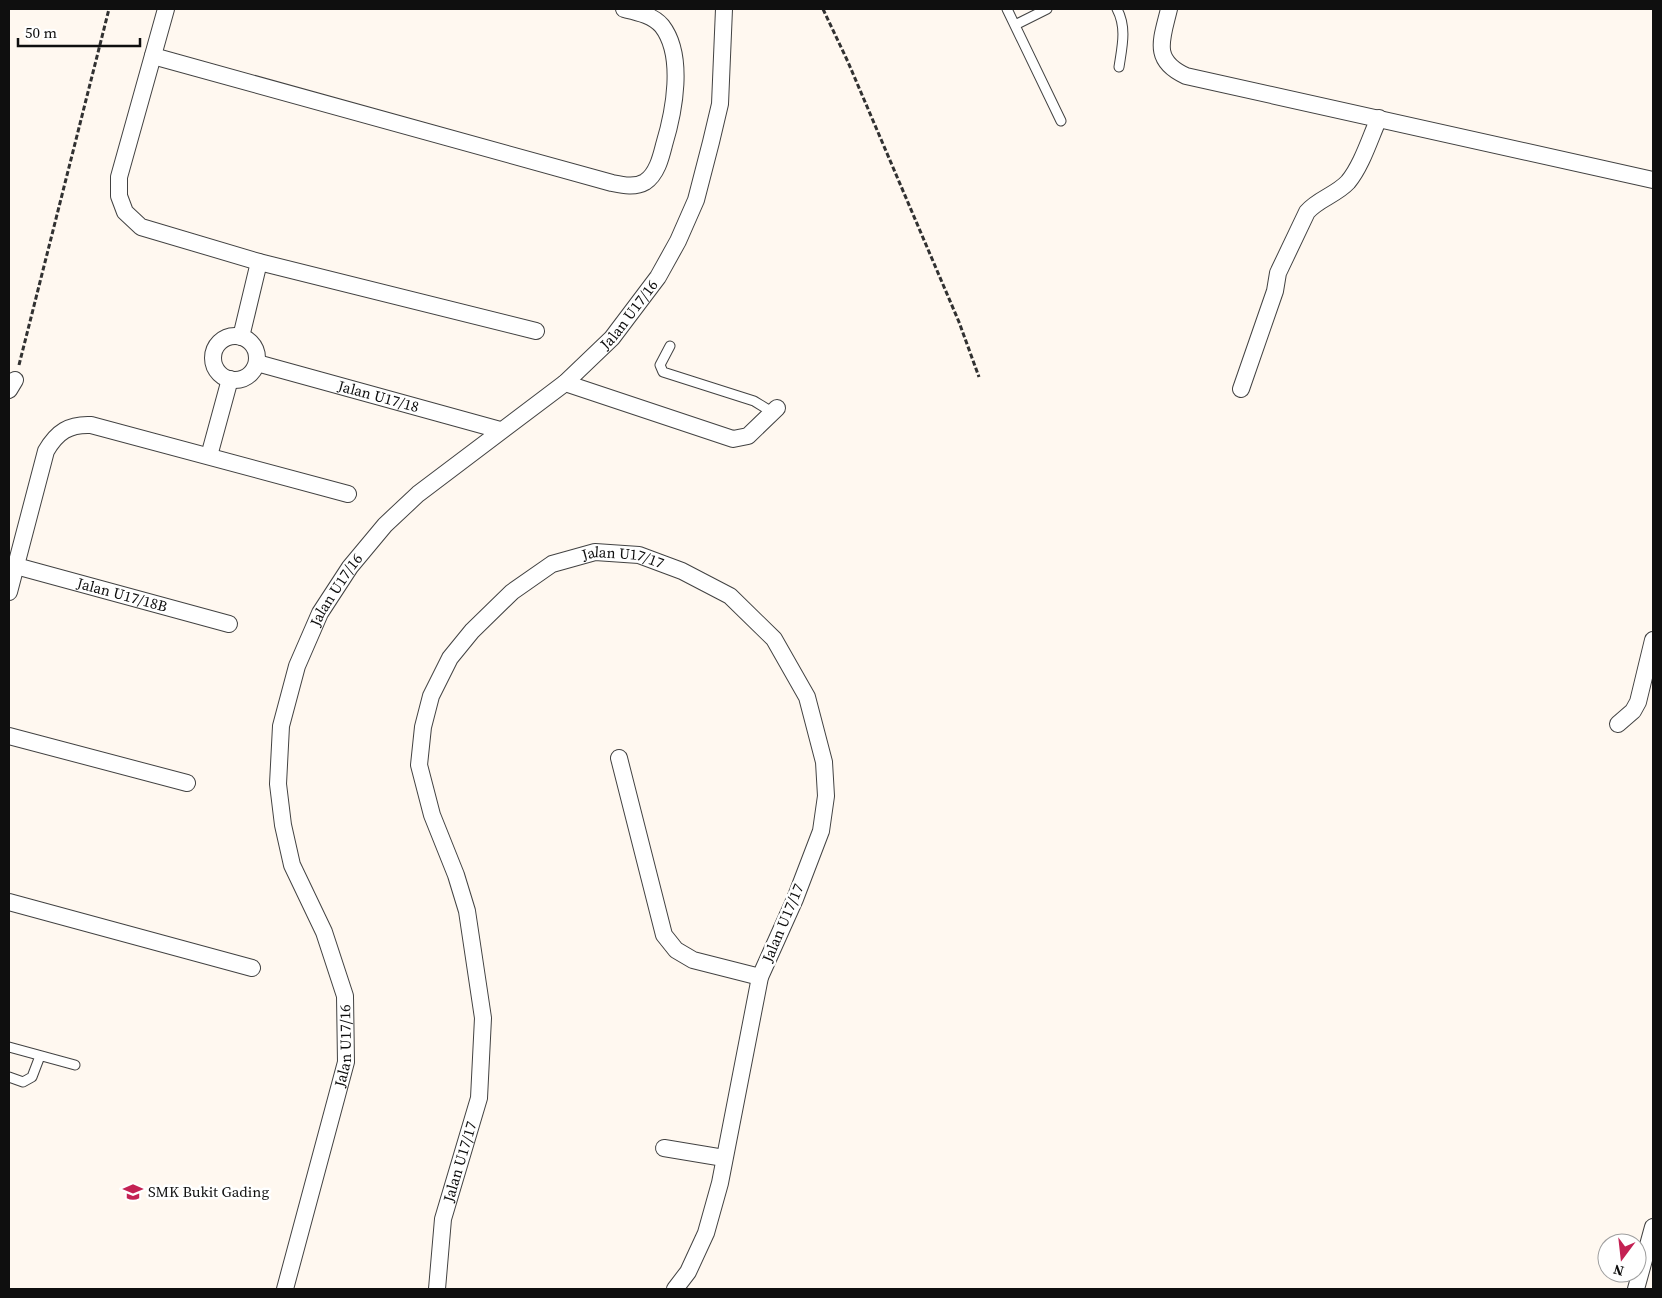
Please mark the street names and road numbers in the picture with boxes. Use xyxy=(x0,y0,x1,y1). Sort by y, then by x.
street label: Jalan U17/16 xyxy=(594,275,662,355)
street label: Jalan U17/18 xyxy=(335,375,422,417)
street label: Jalan U17/17 xyxy=(578,541,667,573)
street label: Jalan U17/16 xyxy=(304,549,367,630)
street label: Jalan U17/18B xyxy=(74,572,170,617)
street label: Jalan U17/17 xyxy=(756,880,808,966)
street label: Jalan U17/16 xyxy=(328,1004,356,1090)
street label: Jalan U17/17 xyxy=(437,1119,481,1205)

